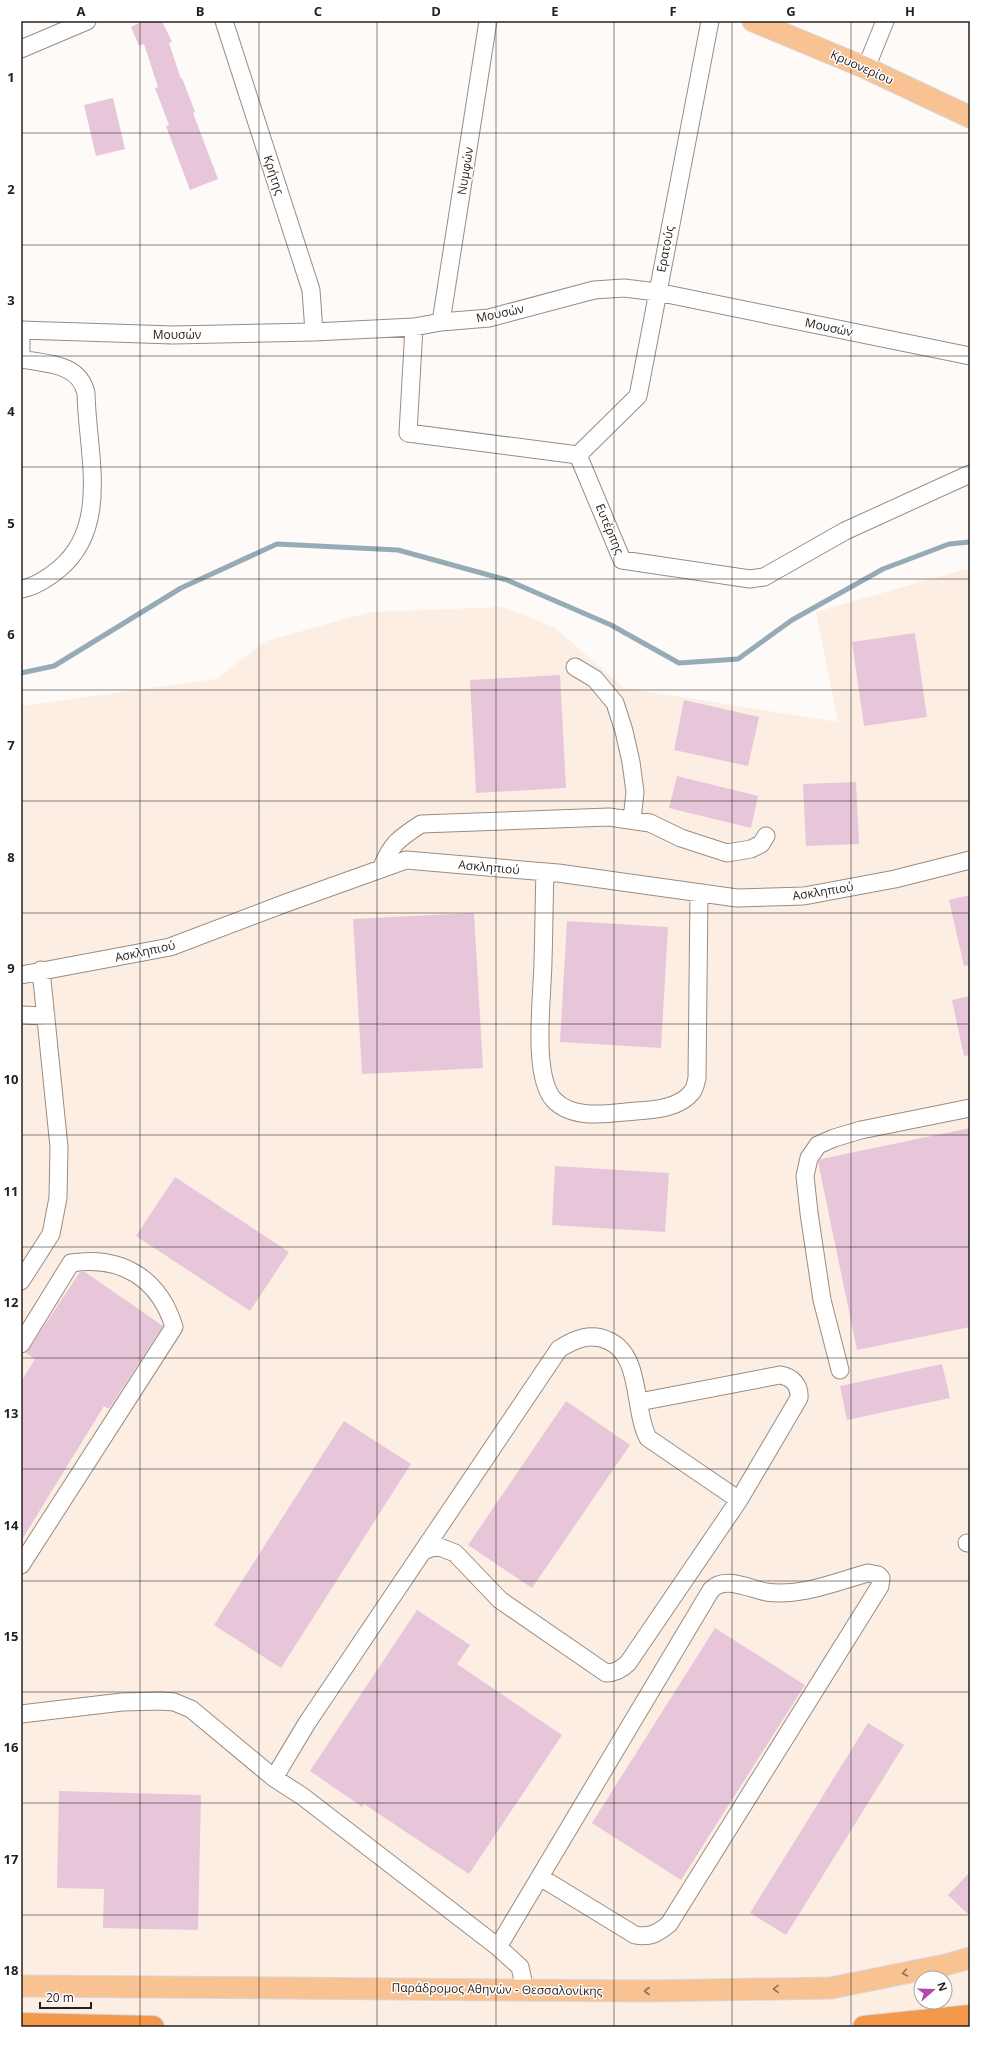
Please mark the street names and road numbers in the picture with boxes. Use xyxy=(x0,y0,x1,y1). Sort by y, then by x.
street label: Κρυονερίου xyxy=(828,46,896,88)
street label: Νυμφών xyxy=(453,146,477,196)
street label: Κρήτης xyxy=(260,153,288,197)
street label: Ερατούς xyxy=(652,224,678,274)
street label: Μουσών xyxy=(475,300,525,326)
street label: Μουσών xyxy=(804,314,854,340)
street label: Μουσών xyxy=(153,326,201,343)
street label: Ευτέρπης xyxy=(592,501,628,557)
street label: Ασκληπιού xyxy=(458,856,520,878)
street label: Ασκληπιού xyxy=(791,878,855,904)
street label: Ασκληπιού xyxy=(113,936,177,966)
street label: Παράδρομος Αθηνών - Θεσσαλονίκης xyxy=(391,1979,603,1999)

